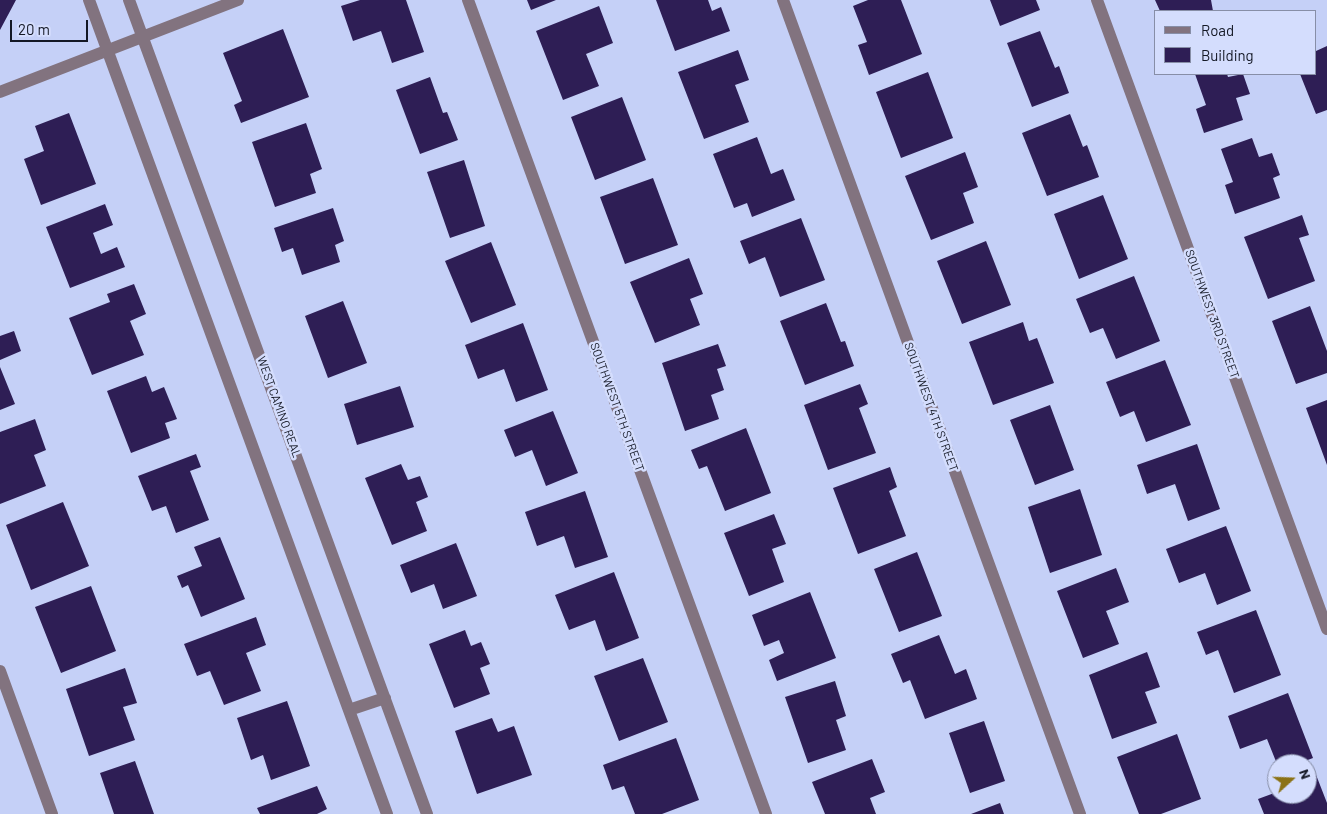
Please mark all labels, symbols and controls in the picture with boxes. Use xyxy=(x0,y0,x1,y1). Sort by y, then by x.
scale bar xyxy=(12,10,90,42)
legend xyxy=(1154,10,1317,75)
text: 20 m xyxy=(18,20,50,38)
text: Road xyxy=(1201,21,1234,39)
text: Building xyxy=(1201,46,1254,64)
street label: SOUTHWEST 3RD STREET xyxy=(1182,248,1242,380)
street label: SOUTHWEST 4TH STREET xyxy=(901,340,961,474)
street label: SOUTHWEST 5TH STREET xyxy=(587,341,647,473)
street label: WEST CAMINO REAL xyxy=(254,354,304,460)
north arrow xyxy=(1267,754,1317,804)
text: N xyxy=(1296,767,1315,781)

